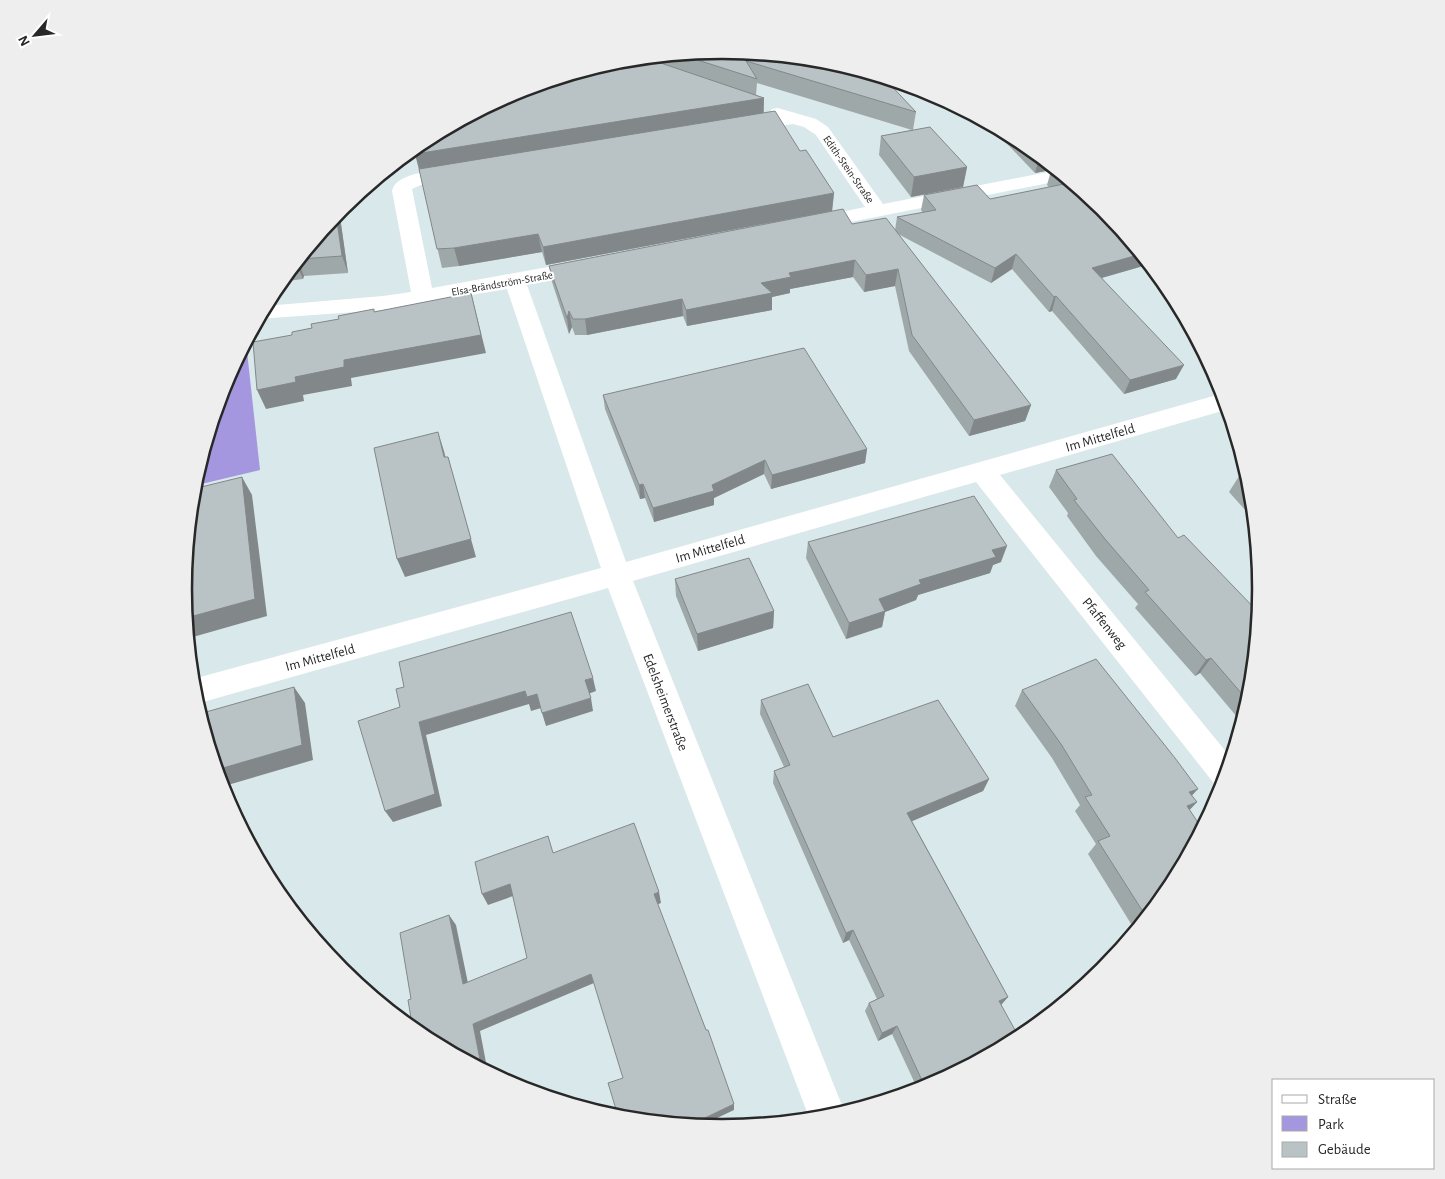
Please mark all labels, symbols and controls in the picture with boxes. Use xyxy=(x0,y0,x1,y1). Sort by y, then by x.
north arrow xyxy=(10,10,60,60)
text: N xyxy=(16,33,33,48)
street label: Edith-Stein-Straße xyxy=(821,133,876,205)
street label: Elsa-Brändström-Straße xyxy=(451,269,554,298)
street label: Im Mittelfeld xyxy=(1064,421,1137,455)
street label: Im Mittelfeld xyxy=(674,532,747,566)
street label: Pfaffenweg xyxy=(1079,595,1129,652)
street label: Im Mittelfeld xyxy=(284,642,357,674)
street label: Edelsheimerstraße xyxy=(640,652,690,753)
legend xyxy=(1272,1079,1435,1169)
text: Straße xyxy=(1318,1092,1357,1107)
text: Park xyxy=(1318,1117,1344,1132)
text: Gebäude xyxy=(1318,1142,1371,1157)

